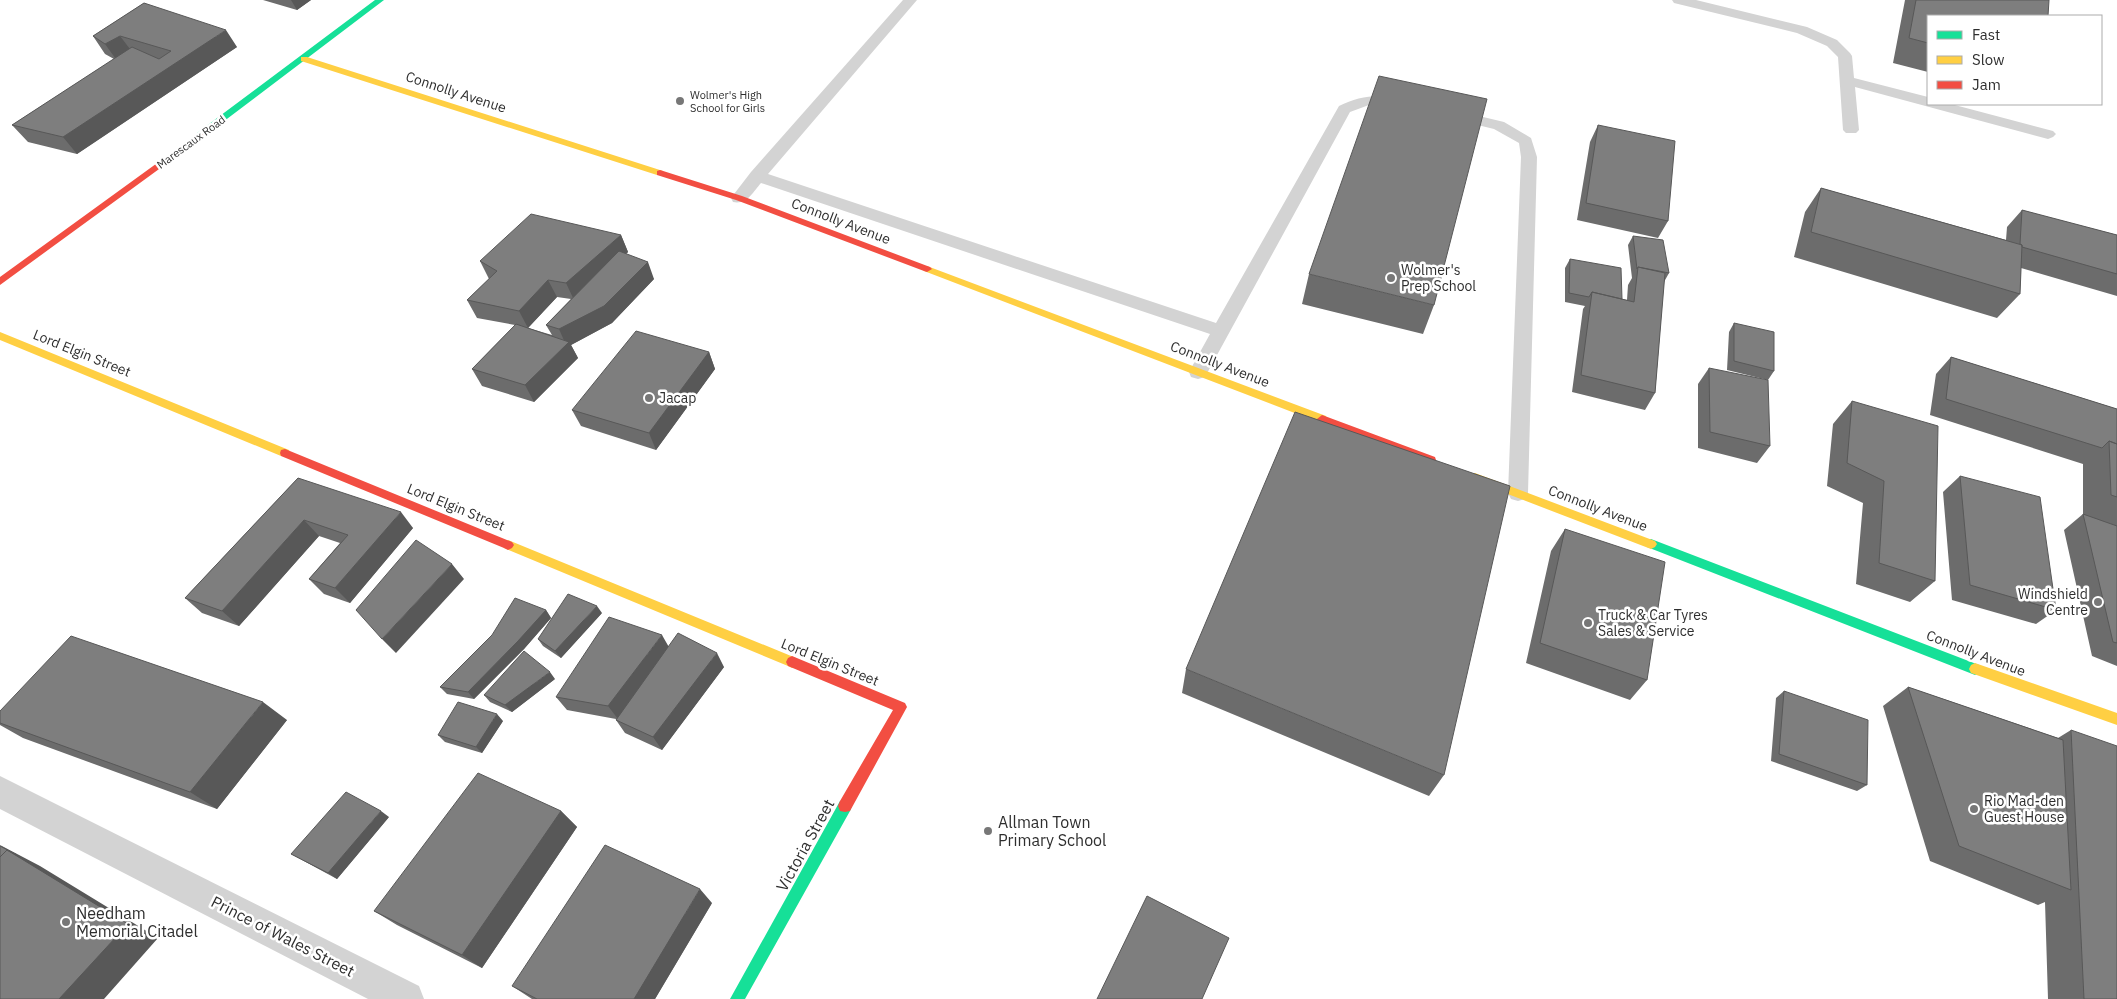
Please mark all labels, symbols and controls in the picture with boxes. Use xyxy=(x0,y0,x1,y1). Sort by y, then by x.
legend xyxy=(1927,15,2102,105)
text: Fast xyxy=(1972,25,2000,44)
text: Slow xyxy=(1972,50,2005,69)
street label: Connolly Avenue xyxy=(403,67,509,117)
text: Jam xyxy=(1972,75,2001,94)
place label: Wolmer's High School for Girls xyxy=(690,88,765,115)
marker: Wolmer's High School for Girls xyxy=(674,95,686,107)
street label: Marescaux Road xyxy=(154,112,228,172)
street label: Connolly Avenue xyxy=(789,194,893,248)
place label: Wolmer's Prep School xyxy=(1401,261,1476,295)
marker: Wolmer's Prep School xyxy=(1385,272,1397,284)
street label: Lord Elgin Street xyxy=(31,325,134,381)
street label: Connolly Avenue xyxy=(1168,337,1272,391)
place label: Jacap xyxy=(659,389,696,407)
marker: Jacap xyxy=(643,392,655,404)
street label: Lord Elgin Street xyxy=(405,479,508,535)
street label: Connolly Avenue xyxy=(1546,481,1650,535)
place label: Windshield Centre xyxy=(2018,585,2088,619)
marker: Windshield Centre xyxy=(2092,596,2104,608)
place label: Truck & Car Tyres Sales & Service xyxy=(1598,606,1708,640)
marker: Truck & Car Tyres Sales & Service xyxy=(1582,617,1594,629)
street label: Connolly Avenue xyxy=(1924,626,2028,680)
street label: Lord Elgin Street xyxy=(779,634,882,690)
place label: Rio Mad-den Guest House xyxy=(1984,792,2065,826)
street label: Victoria Street xyxy=(771,795,839,895)
marker: Rio Mad-den Guest House xyxy=(1968,803,1980,815)
place label: Allman Town Primary School xyxy=(998,812,1106,850)
marker: Allman Town Primary School xyxy=(982,825,994,837)
street label: Prince of Wales Street xyxy=(208,891,358,981)
place label: Needham Memorial Citadel xyxy=(76,903,198,941)
marker: Needham Memorial Citadel xyxy=(60,916,72,928)

